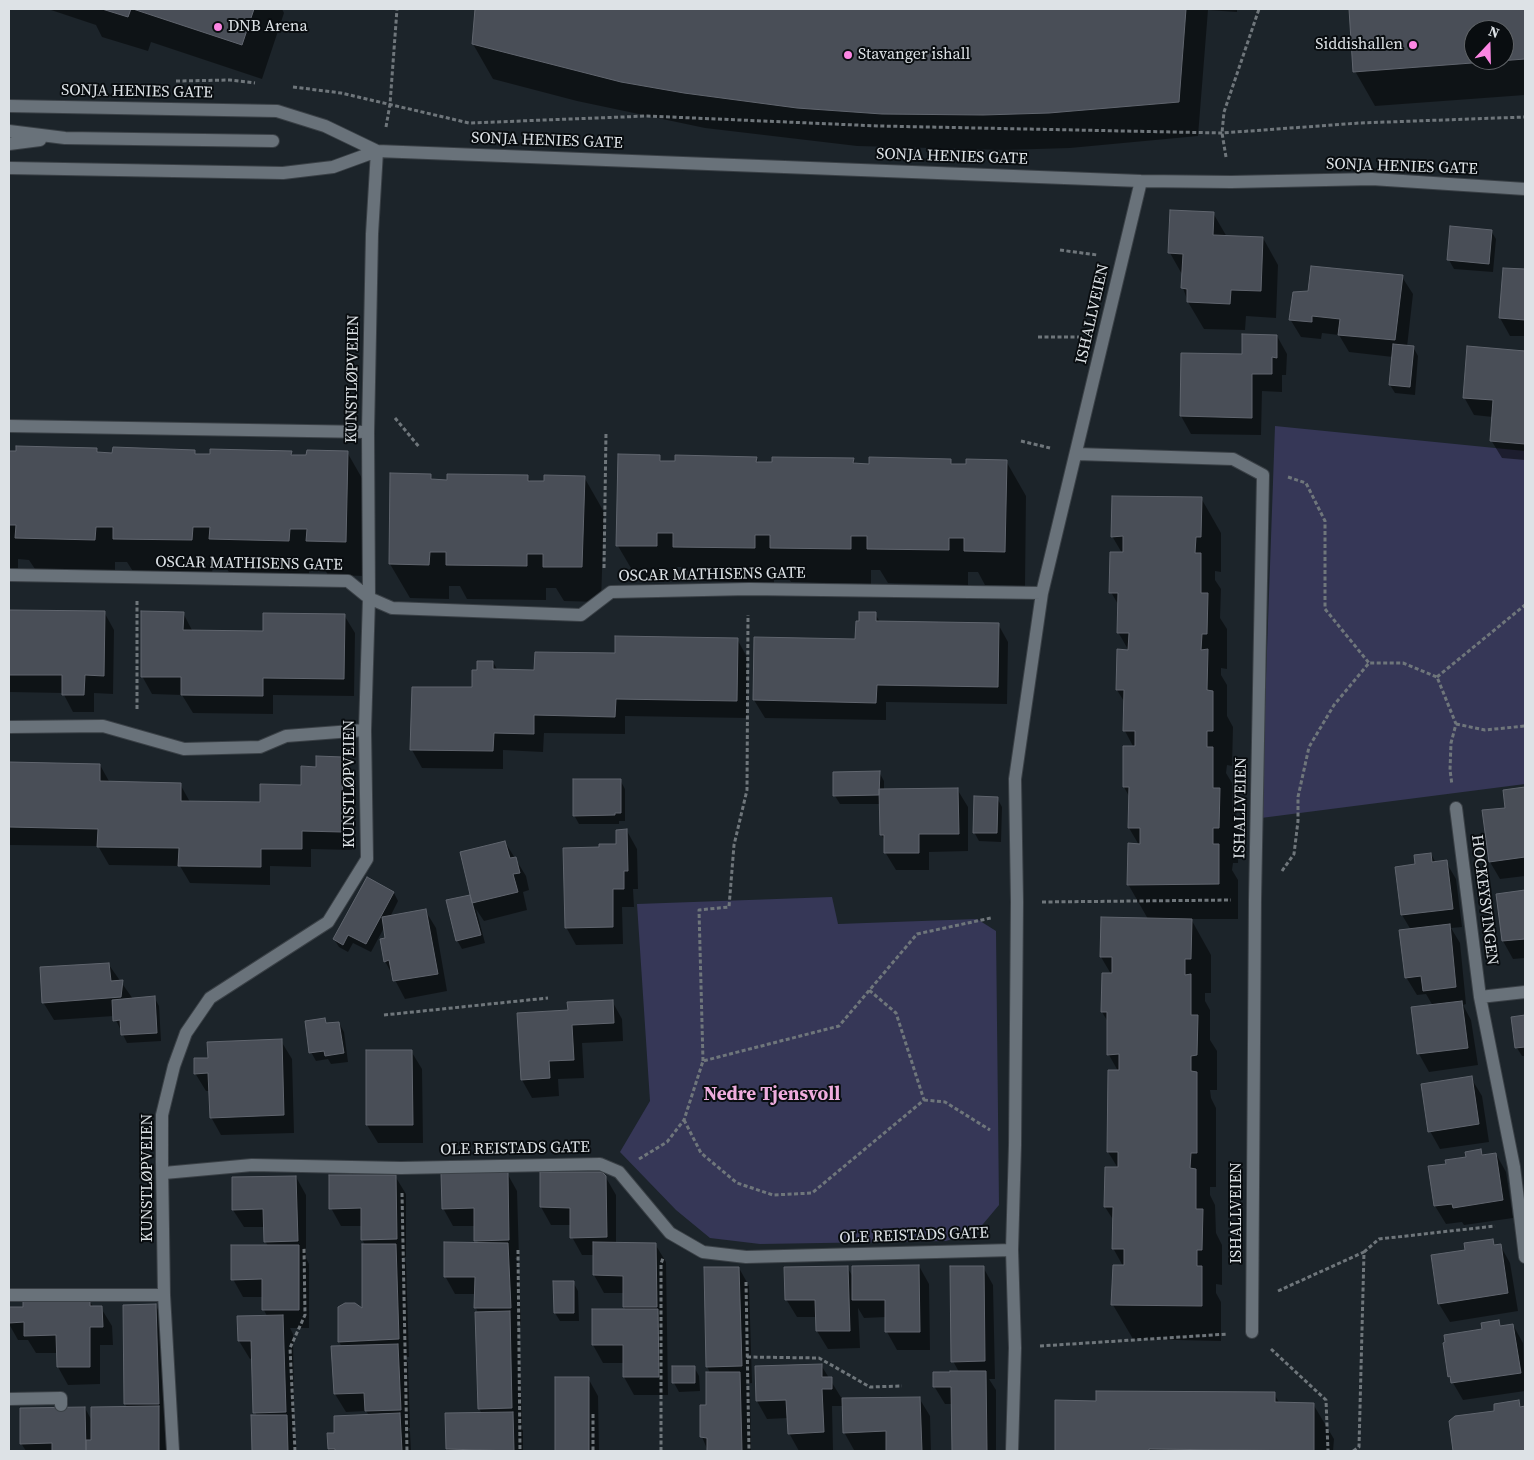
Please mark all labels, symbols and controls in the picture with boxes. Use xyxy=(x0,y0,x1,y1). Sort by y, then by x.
place label: DNB Arena xyxy=(228,17,308,37)
north arrow xyxy=(1464,20,1514,70)
marker: DNB Arena xyxy=(212,21,224,33)
text: N xyxy=(1486,21,1502,43)
place label: Siddishallen xyxy=(1315,35,1403,55)
marker: Siddishallen xyxy=(1407,39,1419,51)
place label: Stavanger ishall xyxy=(858,45,970,65)
marker: Stavanger ishall xyxy=(842,49,854,61)
street label: SONJA HENIES GATE xyxy=(61,81,213,103)
street label: SONJA HENIES GATE xyxy=(471,129,623,153)
street label: SONJA HENIES GATE xyxy=(876,145,1028,169)
street label: SONJA HENIES GATE xyxy=(1326,155,1478,179)
street label: ISHALLVEIEN xyxy=(1072,262,1114,366)
street label: KUNSTLØPVEIEN xyxy=(342,315,364,443)
street label: OSCAR MATHISENS GATE xyxy=(155,553,343,575)
street label: OSCAR MATHISENS GATE xyxy=(618,564,806,586)
street label: KUNSTLØPVEIEN xyxy=(340,720,360,848)
street label: ISHALLVEIEN xyxy=(1231,757,1251,859)
street label: HOCKEYSVINGEN xyxy=(1466,834,1502,966)
district label: Nedre Tjensvoll xyxy=(704,1084,840,1106)
street label: KUNSTLØPVEIEN xyxy=(138,1114,158,1242)
street label: OLE REISTADS GATE xyxy=(440,1138,590,1160)
street label: ISHALLVEIEN xyxy=(1227,1162,1247,1264)
street label: OLE REISTADS GATE xyxy=(839,1224,989,1248)

